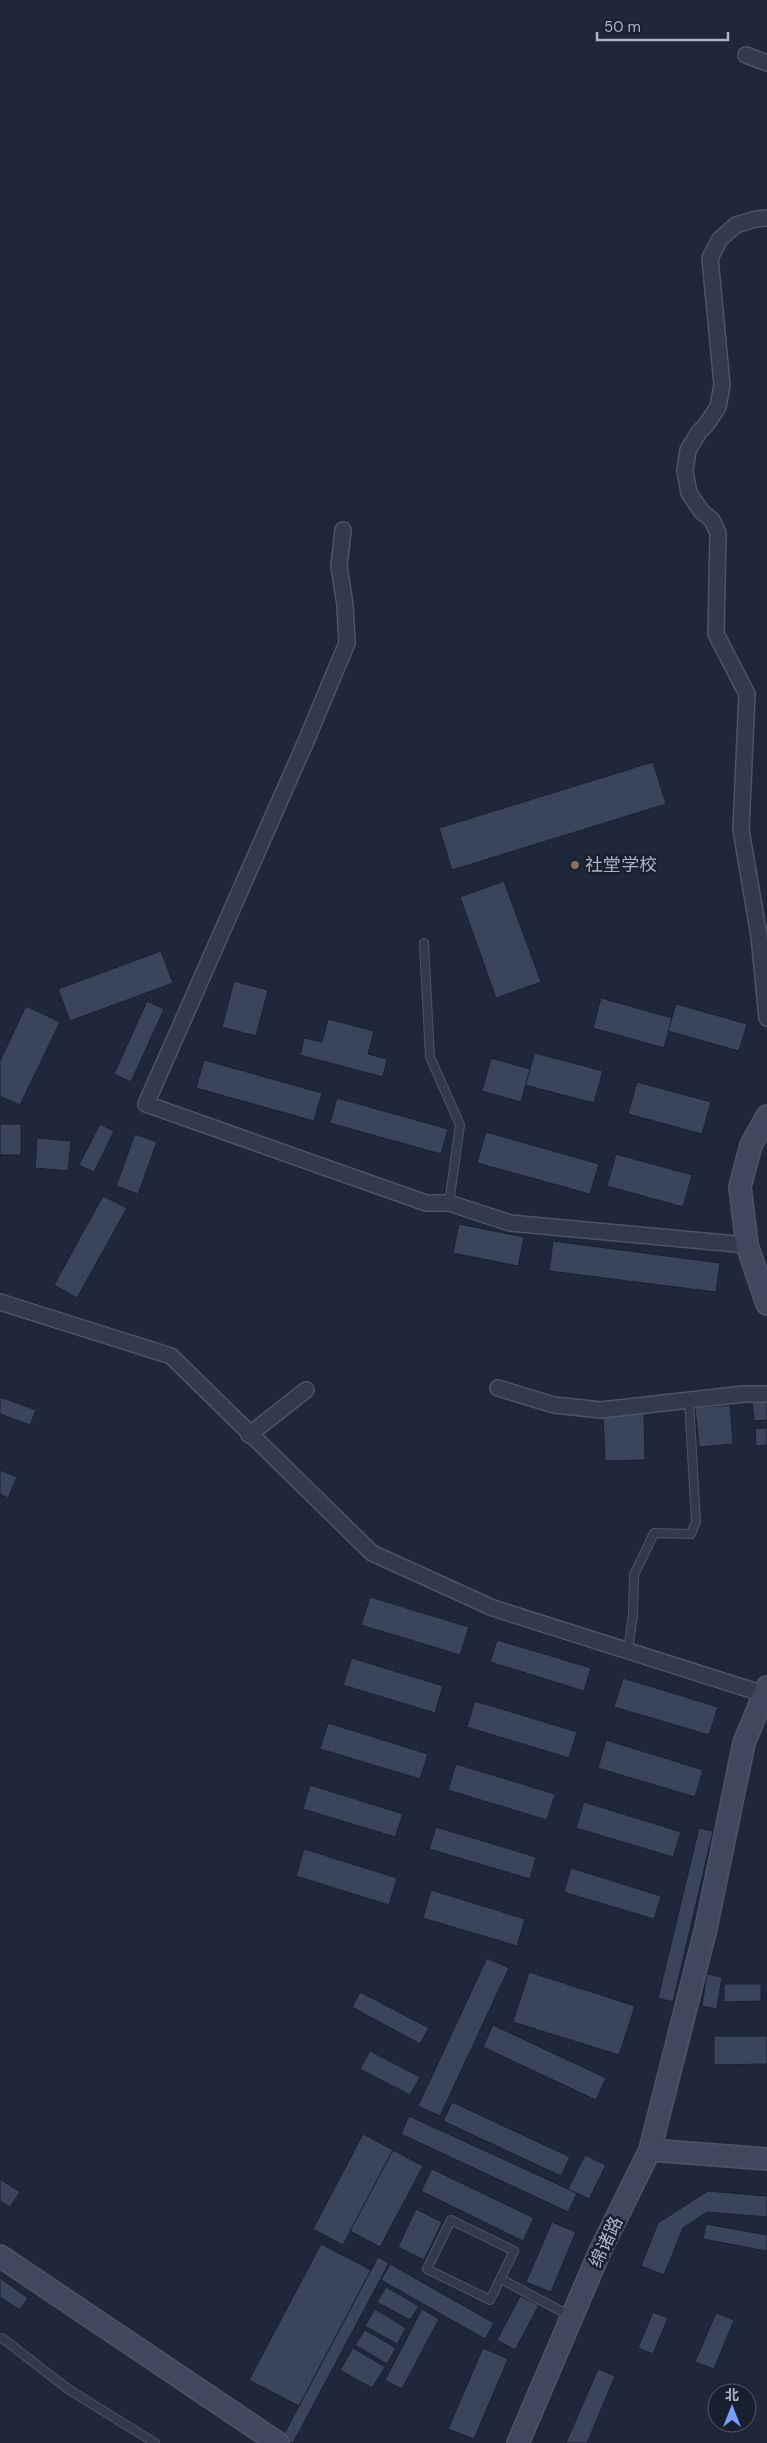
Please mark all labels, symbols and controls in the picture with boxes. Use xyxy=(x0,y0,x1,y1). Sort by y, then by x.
scale bar xyxy=(597,10,728,42)
text: 50 m xyxy=(604,17,641,37)
place label: 社堂学校 xyxy=(585,853,657,877)
marker: 社堂学校 xyxy=(569,859,581,871)
street label: 绵诸路 xyxy=(584,2212,628,2272)
north arrow xyxy=(707,2383,757,2433)
text: 北 xyxy=(725,2386,739,2404)

